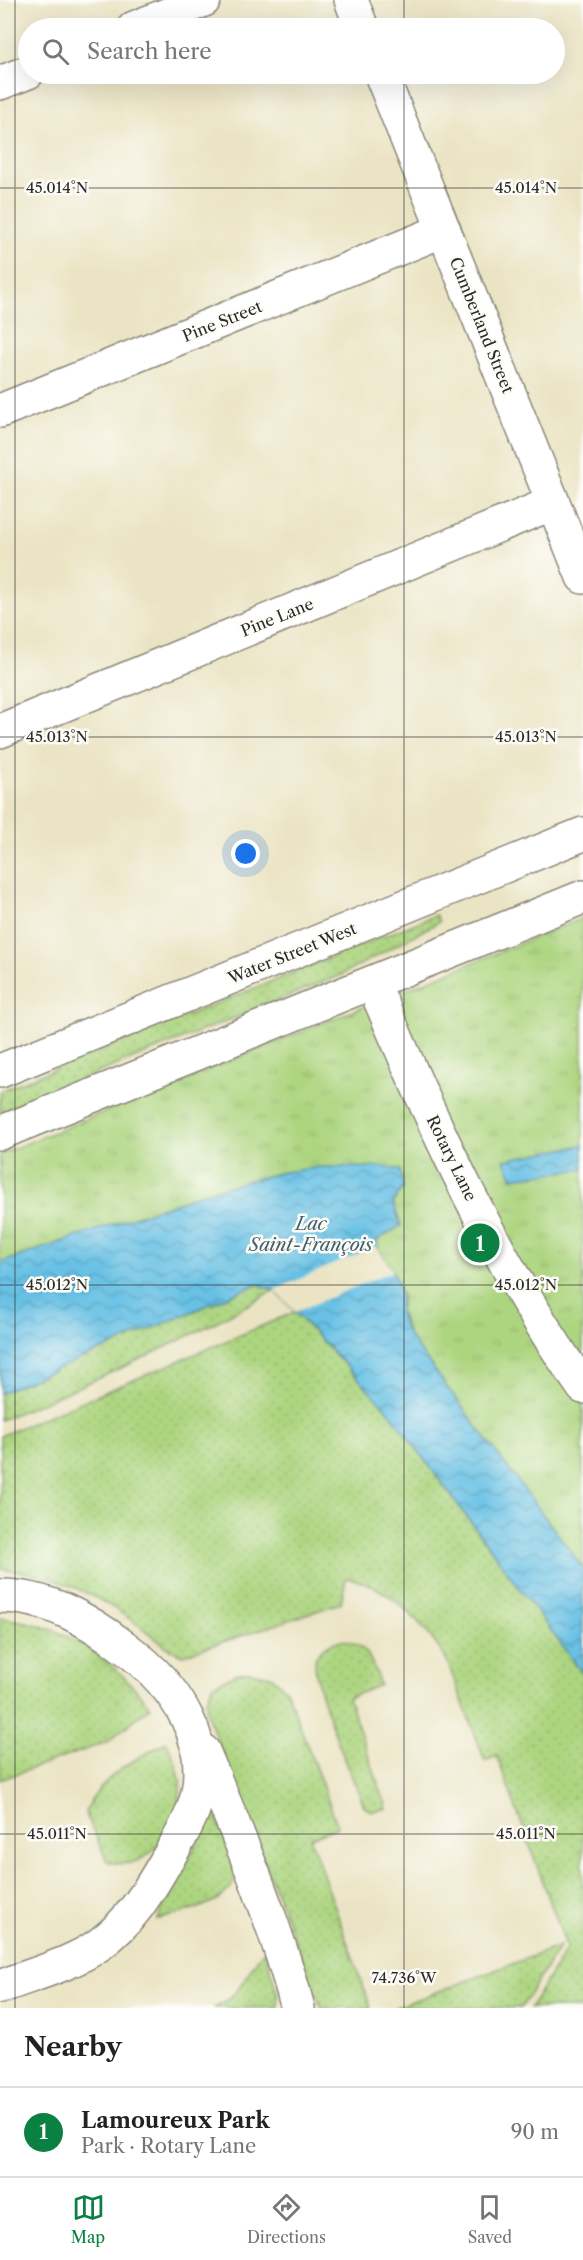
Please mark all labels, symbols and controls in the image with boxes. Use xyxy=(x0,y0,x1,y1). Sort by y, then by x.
search box xyxy=(18,18,565,84)
icon: search xyxy=(39,35,72,68)
text: Search here xyxy=(87,38,212,65)
text: 45.014°N xyxy=(26,178,88,197)
text: 45.014°N xyxy=(495,178,557,197)
street label: Cumberland Street xyxy=(446,254,519,396)
street label: Pine Street xyxy=(179,296,265,346)
street label: Pine Lane xyxy=(238,593,316,641)
text: 45.013°N xyxy=(26,727,88,746)
text: 45.013°N xyxy=(495,727,557,746)
your location xyxy=(231,839,260,868)
street label: Water Street West xyxy=(224,918,359,988)
street label: Rotary Lane xyxy=(423,1112,481,1204)
water label: Lac Saint-François xyxy=(248,1213,373,1256)
pin: 1 xyxy=(460,1220,500,1266)
text: 45.012°N xyxy=(26,1275,88,1294)
text: 45.012°N xyxy=(495,1275,557,1294)
text: 45.011°N xyxy=(27,1824,87,1843)
text: 45.011°N xyxy=(496,1824,556,1843)
text: 74.736°W xyxy=(372,1968,437,1987)
text: Nearby xyxy=(24,2031,122,2063)
text: Lamoureux Park xyxy=(81,2107,270,2134)
text: 1 xyxy=(39,2120,48,2144)
text: 90 m xyxy=(511,2120,559,2144)
text: Park · Rotary Lane xyxy=(81,2134,256,2158)
tab: Map xyxy=(71,2191,105,2247)
tab: Directions xyxy=(247,2191,326,2247)
tab: Saved xyxy=(468,2191,512,2247)

